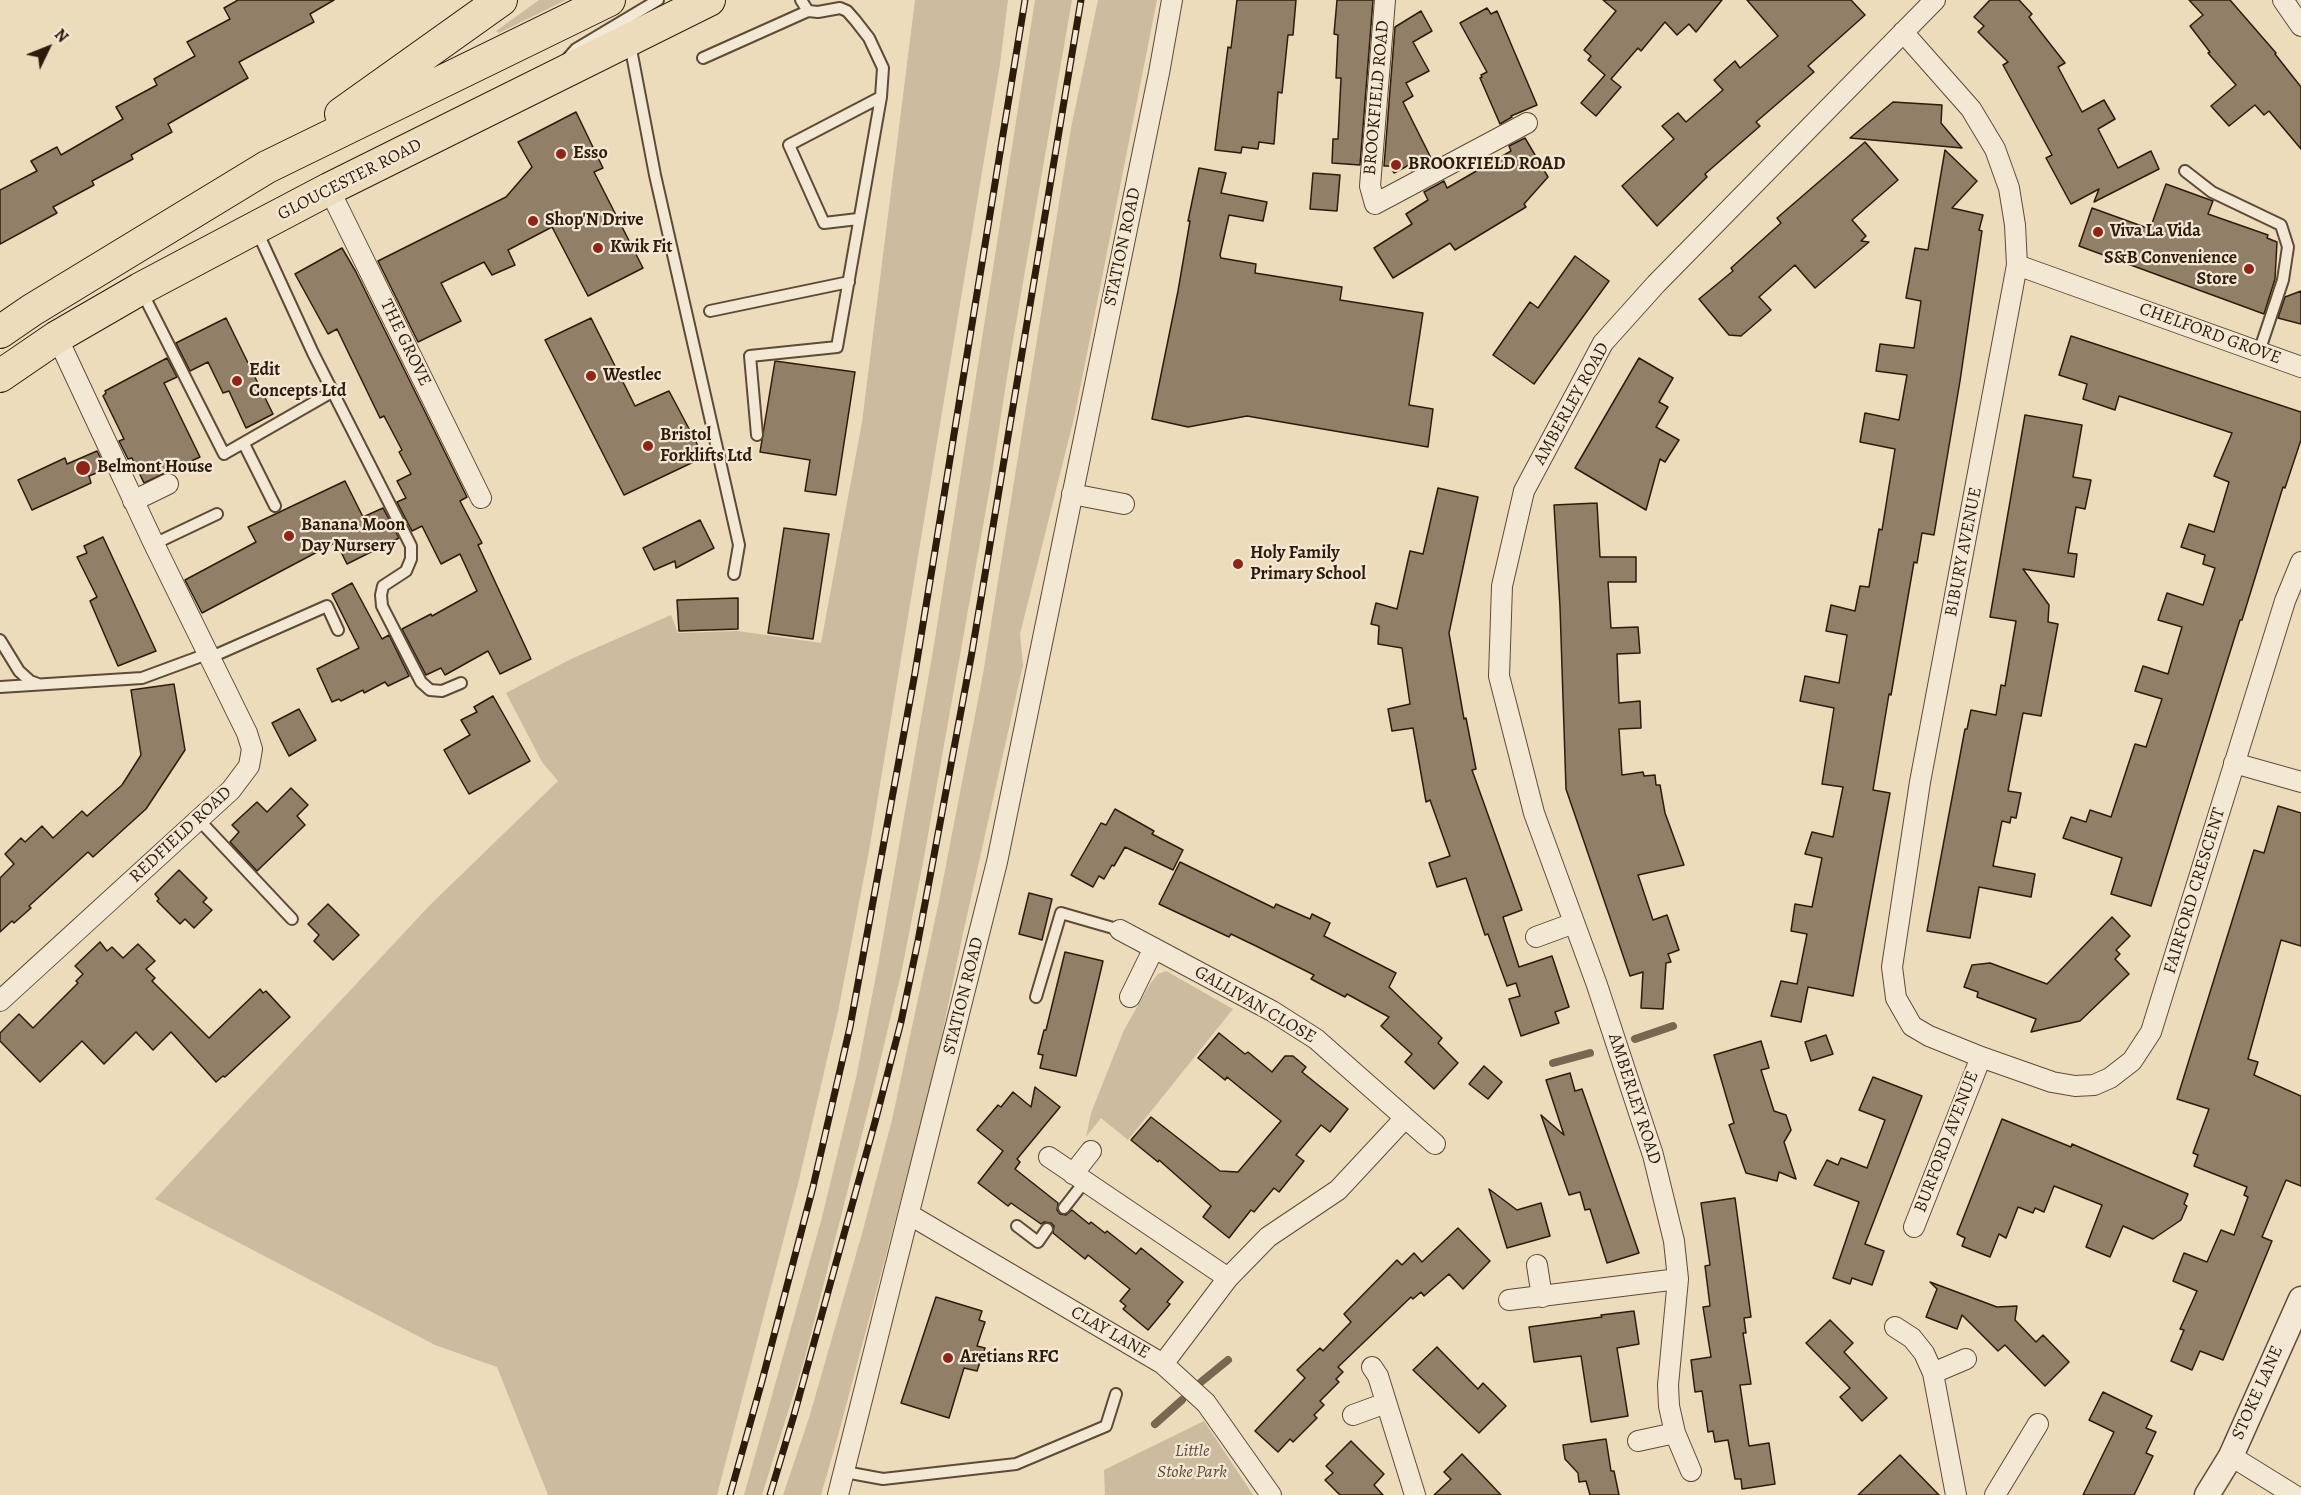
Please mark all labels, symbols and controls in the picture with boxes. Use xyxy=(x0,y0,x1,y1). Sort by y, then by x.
north arrow xyxy=(18,18,78,78)
street label: BROOKFIELD ROAD xyxy=(1359,20,1395,176)
text: N xyxy=(49,24,73,47)
street label: GLOUCESTER ROAD xyxy=(274,134,426,226)
place label: Esso xyxy=(573,143,608,165)
marker: Esso xyxy=(554,147,568,161)
place label: BROOKFIELD ROAD xyxy=(1408,154,1566,176)
marker: BROOKFIELD ROAD xyxy=(1389,158,1403,172)
street label: STATION ROAD xyxy=(1100,186,1146,308)
place label: Shop'N Drive xyxy=(545,210,644,232)
marker: Shop'N Drive xyxy=(526,214,540,228)
place label: Viva La Vida xyxy=(2110,221,2201,243)
marker: Viva La Vida xyxy=(2091,225,2105,239)
place label: Kwik Fit xyxy=(610,237,673,259)
marker: Kwik Fit xyxy=(591,241,605,255)
place label: S&B Convenience Store xyxy=(2104,248,2237,290)
marker: S&B Convenience Store xyxy=(2242,262,2256,276)
street label: THE GROVE xyxy=(375,296,435,390)
street label: CHELFORD GROVE xyxy=(2136,298,2284,370)
street label: AMBERLEY ROAD xyxy=(1529,339,1615,469)
place label: Edit Concepts Ltd xyxy=(249,360,346,403)
place label: Westlec xyxy=(603,365,662,387)
marker: Westlec xyxy=(584,369,598,383)
marker: Edit Concepts Ltd xyxy=(230,374,244,388)
place label: Bristol Forklifts Ltd xyxy=(660,425,752,468)
marker: Bristol Forklifts Ltd xyxy=(641,439,655,453)
place label: Belmont House xyxy=(97,457,213,479)
marker: Belmont House xyxy=(74,459,92,477)
street label: BIBURY AVENUE xyxy=(1941,485,1987,619)
place label: Banana Moon Day Nursery xyxy=(301,515,405,558)
marker: Banana Moon Day Nursery xyxy=(282,529,296,543)
place label: Holy Family Primary School xyxy=(1250,543,1366,586)
marker: Holy Family Primary School xyxy=(1231,557,1245,571)
street label: REDFIELD ROAD xyxy=(125,782,237,888)
street label: FAIRFORD CRESCENT xyxy=(2159,805,2231,977)
street label: STATION ROAD xyxy=(939,935,989,1057)
street label: GALLIVAN CLOSE xyxy=(1190,961,1320,1049)
street label: AMBERLEY ROAD xyxy=(1603,1031,1665,1167)
street label: BURFORD AVENUE xyxy=(1910,1068,1984,1216)
street label: CLAY LANE xyxy=(1067,1302,1153,1364)
street label: STOKE LANE xyxy=(2228,1343,2288,1443)
place label: Aretians RFC xyxy=(960,1347,1059,1369)
marker: Aretians RFC xyxy=(941,1351,955,1365)
park label: Little Stoke Park xyxy=(1157,1441,1227,1484)

